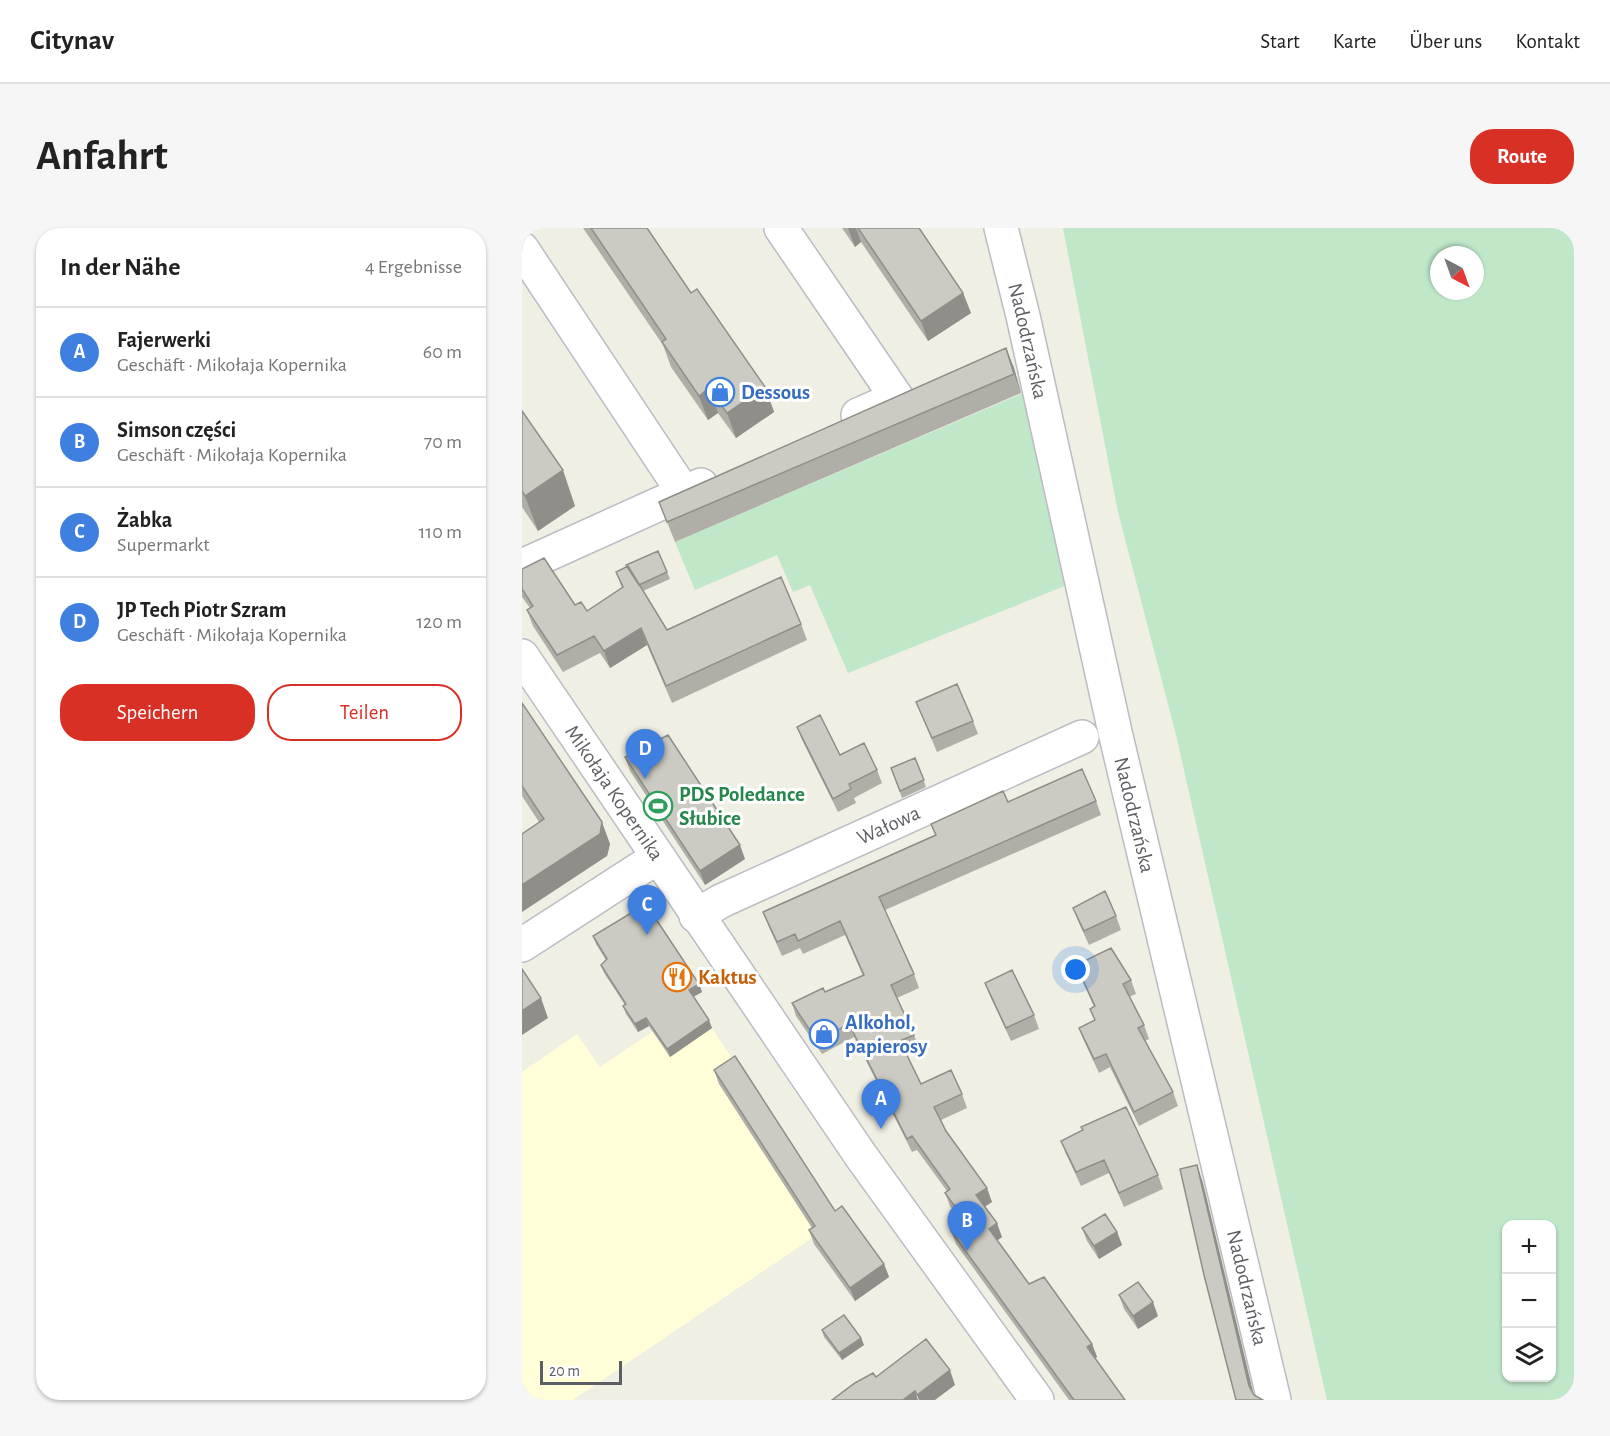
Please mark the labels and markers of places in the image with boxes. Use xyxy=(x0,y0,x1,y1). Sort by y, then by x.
shop icon: Dessous xyxy=(704,376,736,408)
place label: Dessous xyxy=(741,382,810,403)
pin: D xyxy=(626,730,664,779)
place label: PDS Poledance Słubice xyxy=(679,784,805,829)
sports icon: PDS Poledance Słubice xyxy=(642,790,674,822)
pin: C xyxy=(628,886,666,935)
restaurant icon: Kaktus xyxy=(661,961,693,993)
place label: Kaktus xyxy=(698,967,757,988)
place label: Alkohol, papierosy xyxy=(845,1012,928,1057)
shop icon: Alkohol, papierosy xyxy=(808,1018,840,1050)
pin: A xyxy=(862,1080,900,1129)
pin: B xyxy=(948,1202,986,1251)

